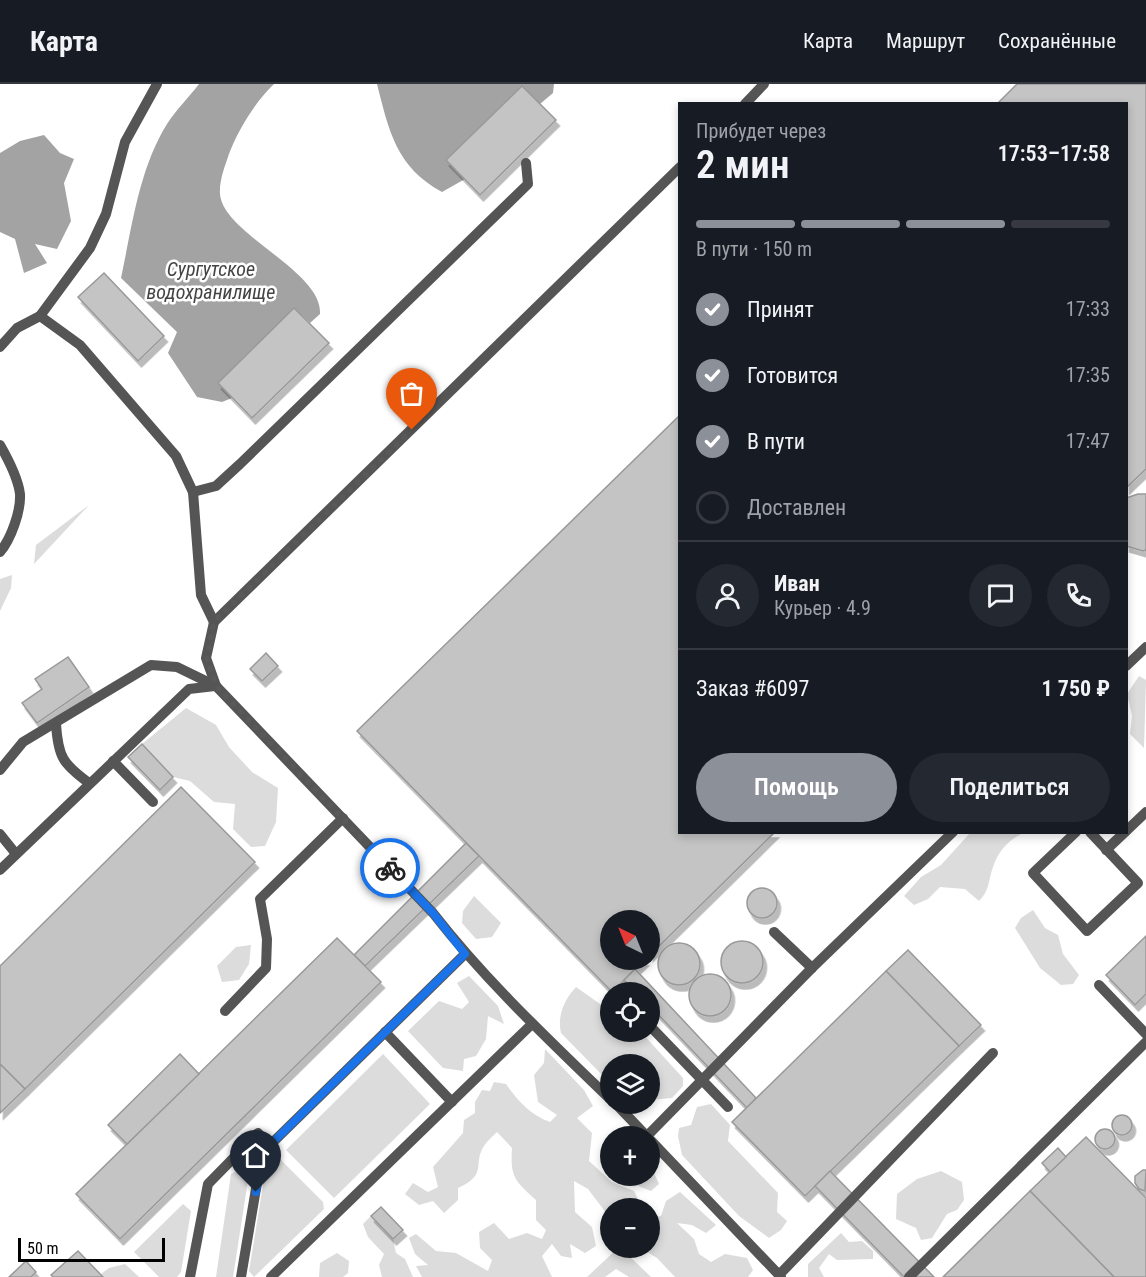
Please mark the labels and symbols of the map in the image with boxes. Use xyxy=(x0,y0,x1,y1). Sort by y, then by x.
water label: Сургутское водохранилище xyxy=(147,257,275,304)
pin xyxy=(386,368,437,430)
courier xyxy=(360,838,420,898)
north arrow xyxy=(600,910,660,970)
pin xyxy=(230,1130,281,1192)
scale bar xyxy=(18,1235,165,1262)

